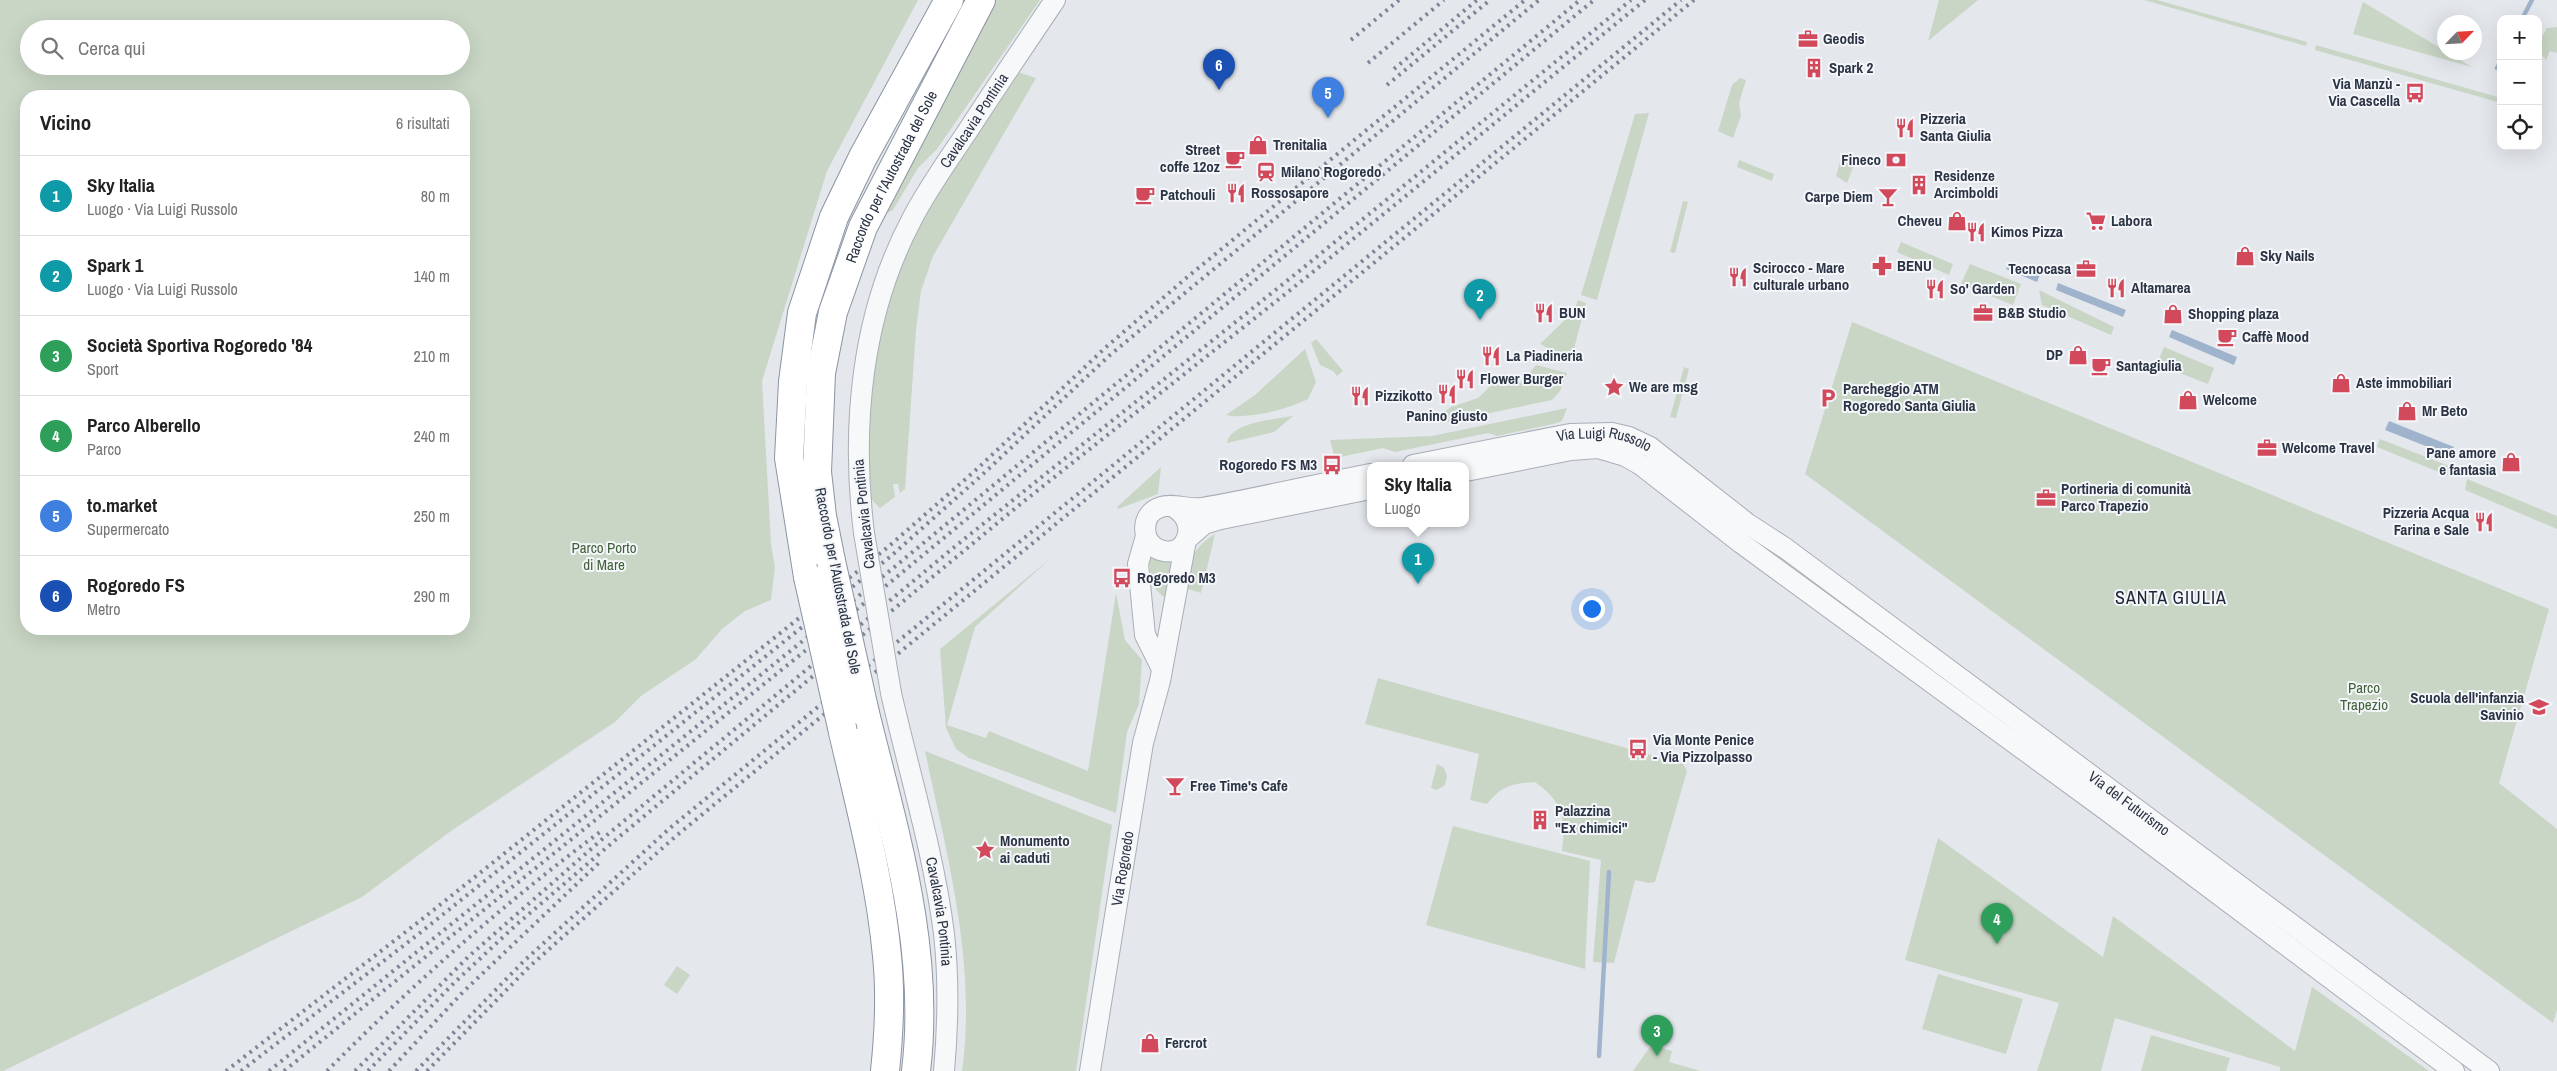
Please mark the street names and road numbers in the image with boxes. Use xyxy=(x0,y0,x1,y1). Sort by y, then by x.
street label: Cavalcavia Pontinia xyxy=(935,69,1013,172)
street label: Raccordo per l'Autostrada del Sole xyxy=(840,87,942,266)
street label: Via Luigi Russolo xyxy=(1555,422,1656,456)
street label: Cavalcavia Pontinia xyxy=(847,458,880,570)
street label: Raccordo per l'Autostrada del Sole xyxy=(810,486,867,676)
street label: Via del Futurismo xyxy=(2084,766,2175,841)
street label: Via Rogoredo xyxy=(1106,829,1139,908)
street label: Cavalcavia Pontinia xyxy=(921,855,958,967)

